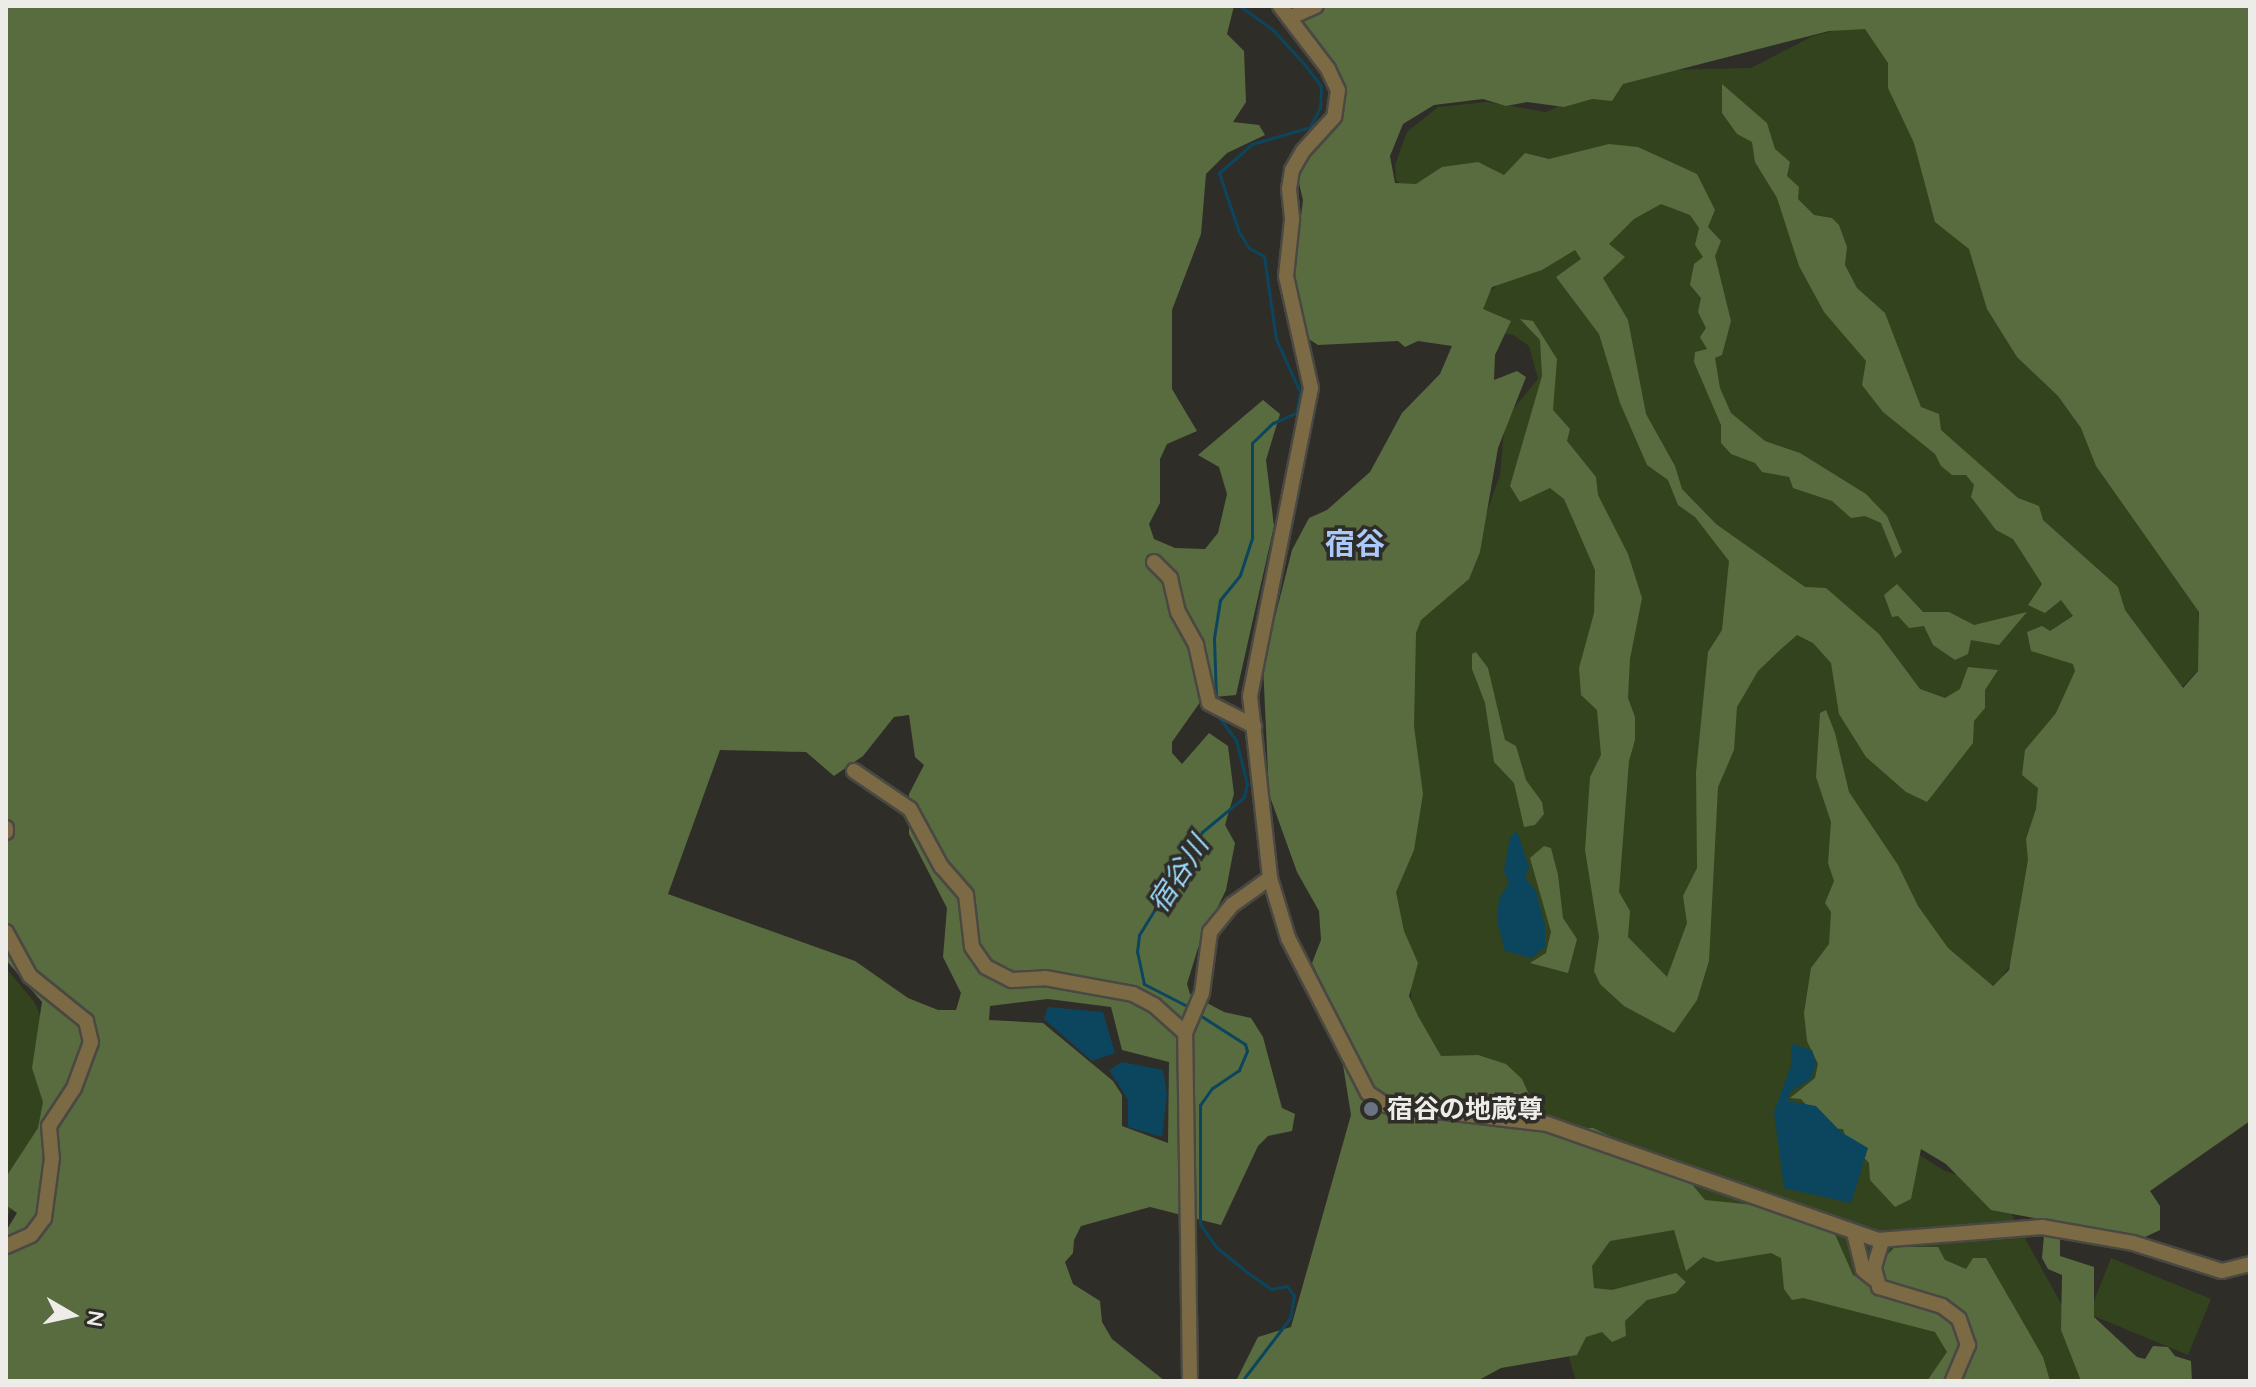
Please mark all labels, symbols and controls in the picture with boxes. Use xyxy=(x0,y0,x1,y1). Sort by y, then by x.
district label: 宿谷 xyxy=(1325,525,1385,561)
water label: 宿谷川 xyxy=(1141,830,1215,918)
place label: 宿谷の地蔵尊 xyxy=(1387,1093,1543,1125)
marker: 宿谷の地蔵尊 xyxy=(1362,1100,1380,1118)
north arrow xyxy=(32,1275,112,1355)
text: N xyxy=(81,1309,111,1329)

